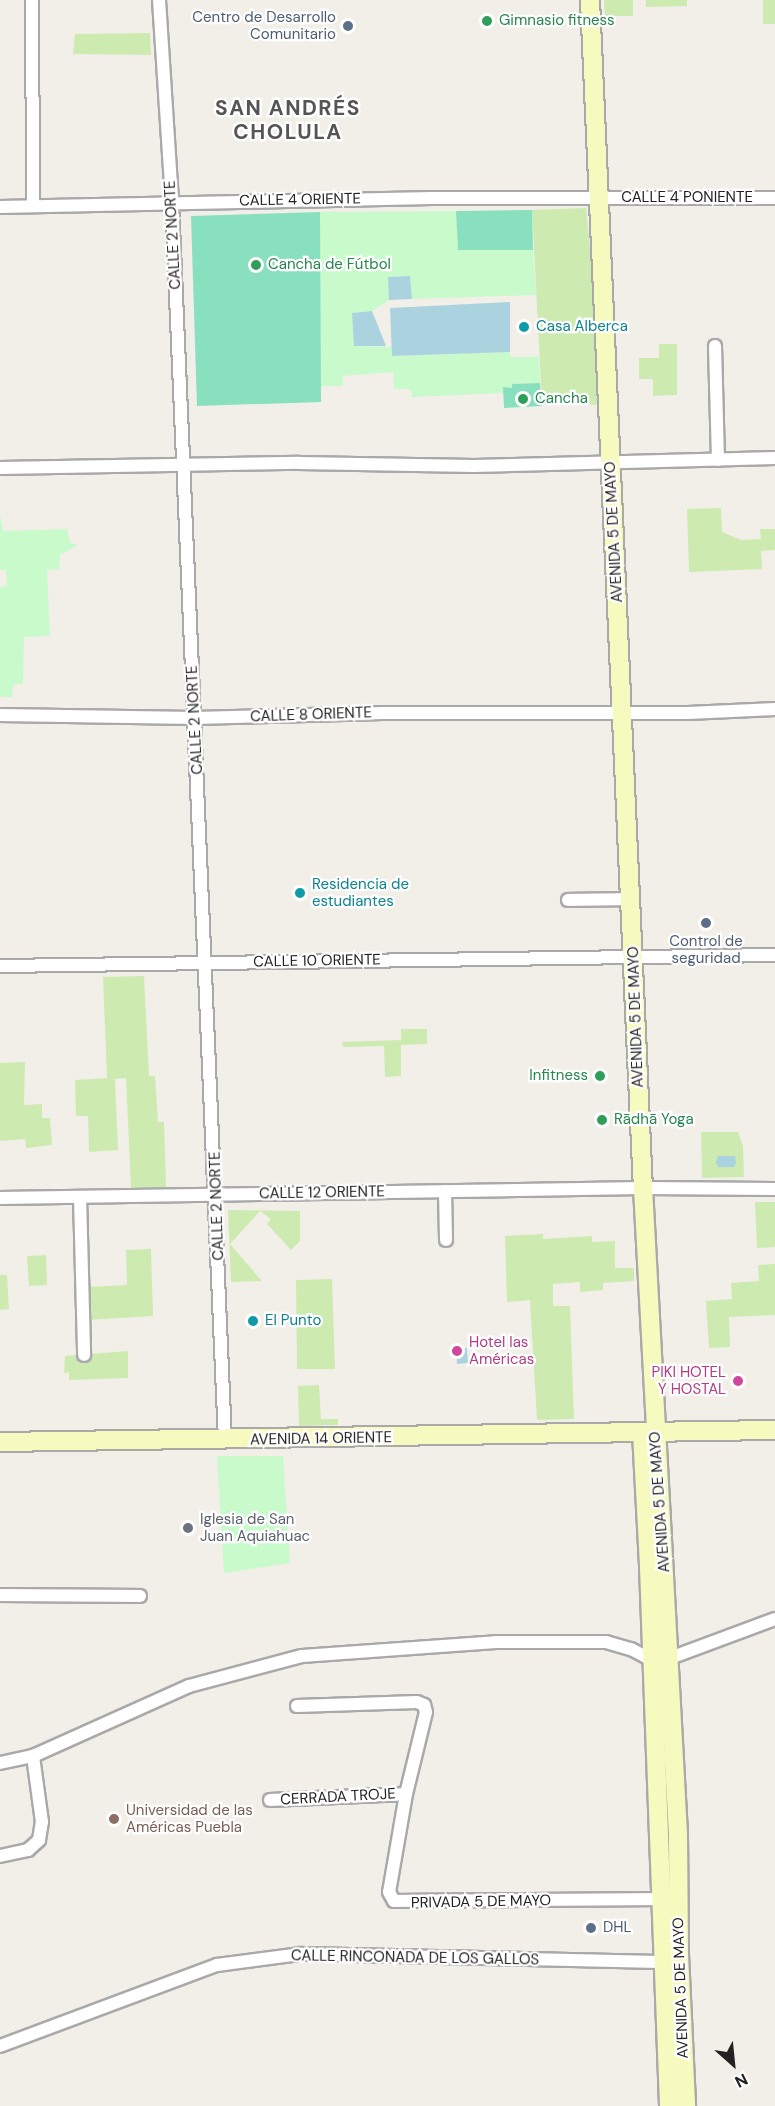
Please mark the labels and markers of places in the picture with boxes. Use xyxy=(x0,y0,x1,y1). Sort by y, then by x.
place label: Centro de Desarrollo Comunitario xyxy=(192,8,336,43)
place label: Gimnasio fitness xyxy=(499,12,615,30)
marker: Gimnasio fitness xyxy=(480,14,494,28)
marker: Centro de Desarrollo Comunitario xyxy=(341,19,355,33)
place label: Cancha de Fútbol xyxy=(268,256,391,274)
marker: Cancha de Fútbol xyxy=(249,258,263,272)
place label: Casa Alberca xyxy=(536,318,628,336)
marker: Casa Alberca xyxy=(517,320,531,334)
place label: Cancha xyxy=(535,390,588,408)
marker: Cancha xyxy=(516,392,530,406)
place label: Residencia de estudiantes xyxy=(312,875,409,910)
marker: Residencia de estudiantes xyxy=(293,886,307,900)
marker: Control de seguridad xyxy=(699,916,713,930)
place label: Control de seguridad xyxy=(669,932,743,967)
place label: Infitness xyxy=(529,1067,588,1085)
marker: Infitness xyxy=(593,1069,607,1083)
place label: Rādhā Yoga xyxy=(614,1111,694,1129)
marker: Rādhā Yoga xyxy=(595,1113,609,1127)
place label: El Punto xyxy=(265,1312,321,1330)
marker: El Punto xyxy=(246,1314,260,1328)
place label: Hotel las Américas xyxy=(469,1333,534,1368)
marker: Hotel las Américas xyxy=(450,1344,464,1358)
place label: PIKI HOTEL Y HOSTAL xyxy=(651,1363,726,1398)
marker: PIKI HOTEL Y HOSTAL xyxy=(731,1374,745,1388)
place label: Iglesia de San Juan Aquiahuac xyxy=(200,1510,310,1545)
marker: Iglesia de San Juan Aquiahuac xyxy=(181,1521,195,1535)
place label: Universidad de las Américas Puebla xyxy=(126,1801,253,1836)
marker: Universidad de las Américas Puebla xyxy=(107,1812,121,1826)
place label: DHL xyxy=(603,1919,631,1937)
marker: DHL xyxy=(584,1921,598,1935)

